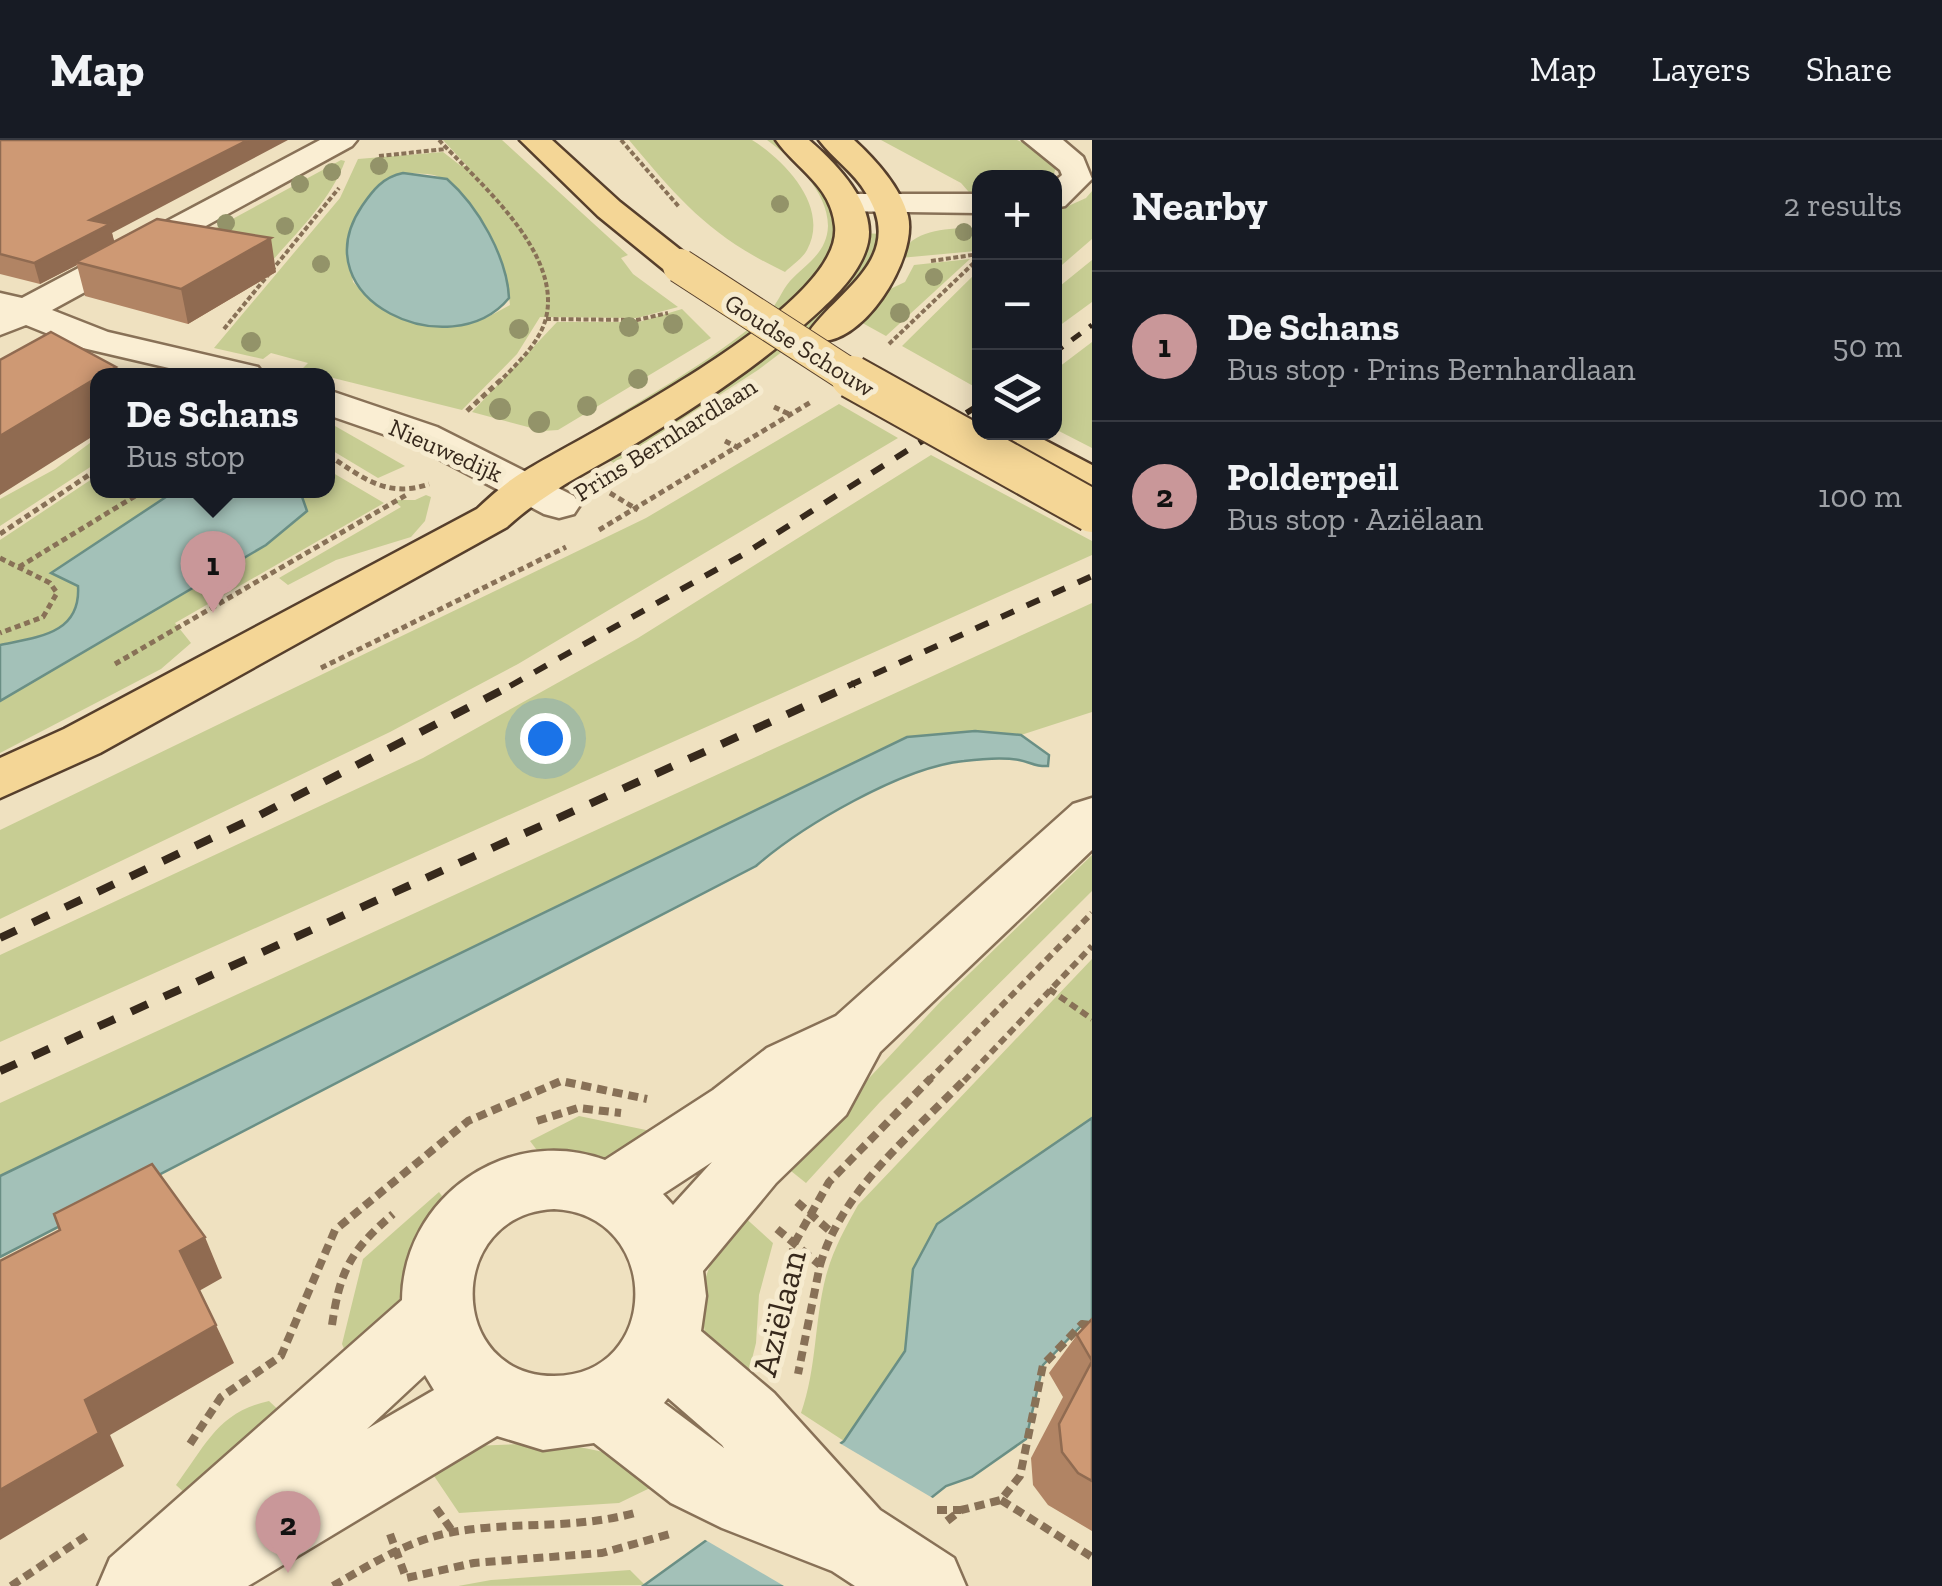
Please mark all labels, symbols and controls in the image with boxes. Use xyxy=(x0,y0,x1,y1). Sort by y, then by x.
text: Map xyxy=(50,41,145,98)
text: Map xyxy=(1530,48,1597,90)
text: Layers xyxy=(1652,48,1751,90)
text: Share xyxy=(1806,48,1892,90)
map controls xyxy=(972,170,1062,440)
button: + xyxy=(972,170,1062,260)
text: Nearby xyxy=(1132,180,1268,231)
text: 2 results xyxy=(1783,186,1902,224)
button: − xyxy=(972,260,1062,350)
street label: Goudse Schouw xyxy=(720,287,880,403)
text: De Schans xyxy=(1227,304,1399,350)
text: 1 xyxy=(1158,327,1171,365)
text: 50 m xyxy=(1832,327,1902,365)
button: layers xyxy=(972,350,1062,440)
text: Bus stop · Prins Bernhardlaan xyxy=(1227,350,1636,388)
popup xyxy=(90,368,335,498)
street label: Prins Bernhardlaan xyxy=(568,370,763,507)
text: De Schans xyxy=(126,391,299,437)
street label: Nieuwedijk xyxy=(385,412,507,488)
text: Bus stop xyxy=(126,437,245,475)
text: Polderpeil xyxy=(1227,454,1399,500)
text: 2 xyxy=(1156,477,1173,515)
text: 100 m xyxy=(1818,477,1902,515)
text: Bus stop · Aziëlaan xyxy=(1227,500,1483,538)
pin: 1 xyxy=(180,530,246,613)
your location xyxy=(520,713,571,764)
street label: Aziëlaan xyxy=(743,1246,815,1380)
pin: 2 xyxy=(256,1490,320,1573)

